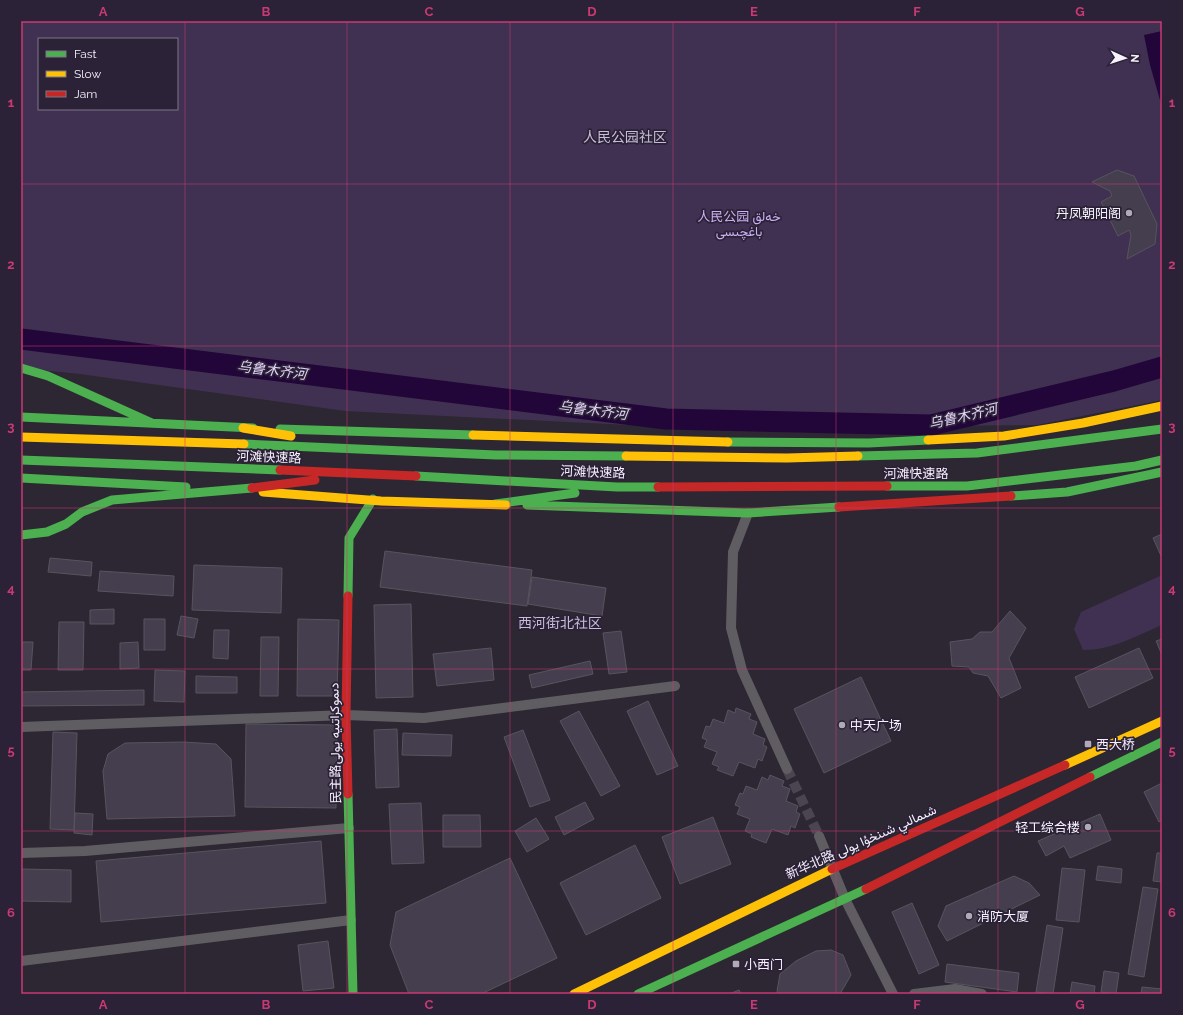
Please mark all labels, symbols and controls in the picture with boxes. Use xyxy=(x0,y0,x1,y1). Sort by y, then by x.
text: A xyxy=(99,4,108,19)
text: B xyxy=(262,4,271,19)
text: C xyxy=(425,4,434,19)
text: D xyxy=(587,4,597,19)
text: E xyxy=(750,4,758,19)
text: F xyxy=(913,4,921,19)
text: G xyxy=(1075,4,1085,19)
legend xyxy=(38,38,178,110)
north arrow xyxy=(1105,38,1145,78)
text: Fast xyxy=(74,47,97,61)
text: N xyxy=(1128,54,1141,63)
text: Slow xyxy=(74,67,101,81)
text: Jam xyxy=(74,87,97,101)
text: 1 xyxy=(8,95,15,110)
text: 1 xyxy=(1169,95,1176,110)
district label: 人民公园社区 xyxy=(583,129,667,145)
place label: 丹凤朝阳阁 xyxy=(1056,206,1121,221)
marker: 丹凤朝阳阁 xyxy=(1124,208,1134,218)
park label: 人民公园 خەلق باغچىسى xyxy=(697,209,781,241)
text: 2 xyxy=(7,257,15,272)
text: 2 xyxy=(1168,257,1176,272)
water label: 乌鲁木齐河 xyxy=(236,358,311,383)
water label: 乌鲁木齐河 xyxy=(557,398,632,423)
water label: 乌鲁木齐河 xyxy=(927,400,1002,432)
text: 3 xyxy=(7,419,15,434)
text: 3 xyxy=(1168,419,1176,434)
street label: 河滩快速路 xyxy=(236,448,302,466)
street label: 河滩快速路 xyxy=(560,463,626,481)
street label: 河滩快速路 xyxy=(883,466,949,481)
text: 4 xyxy=(7,581,15,596)
text: 4 xyxy=(1168,581,1176,596)
district label: 西河街北社区 xyxy=(518,615,602,631)
street label: 民主路دىموكراتىيە يولى xyxy=(326,682,345,804)
place label: 中天广场 xyxy=(850,718,902,733)
marker: 中天广场 xyxy=(837,720,847,730)
place label: 西大桥 xyxy=(1096,737,1135,752)
marker: 西大桥 xyxy=(1083,739,1093,749)
text: 5 xyxy=(7,743,15,758)
text: 5 xyxy=(1168,743,1176,758)
street label: 新华北路 شىمالىي شىنخۇا يولى xyxy=(783,802,940,885)
place label: 轻工综合楼 xyxy=(1015,820,1080,835)
marker: 轻工综合楼 xyxy=(1083,822,1093,832)
text: 6 xyxy=(7,905,15,920)
text: 6 xyxy=(1168,905,1176,920)
place label: 消防大厦 xyxy=(977,909,1029,924)
marker: 消防大厦 xyxy=(964,911,974,921)
place label: 小西门 xyxy=(744,957,783,972)
marker: 小西门 xyxy=(731,959,741,969)
text: A xyxy=(99,997,108,1012)
text: B xyxy=(262,997,271,1012)
text: C xyxy=(425,997,434,1012)
text: D xyxy=(587,997,597,1012)
text: E xyxy=(750,997,758,1012)
text: F xyxy=(913,997,921,1012)
text: G xyxy=(1075,997,1085,1012)

